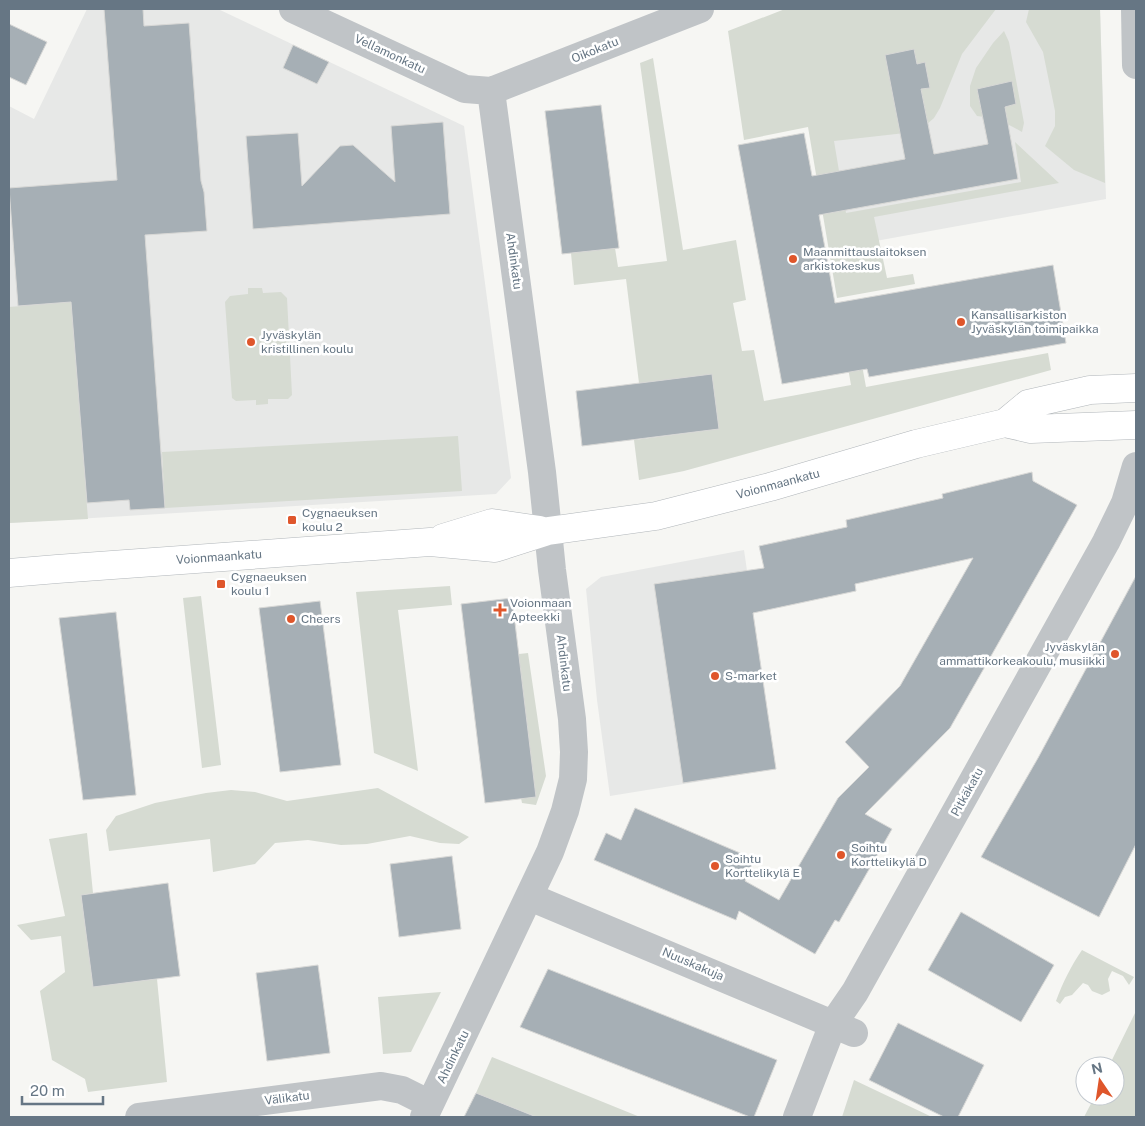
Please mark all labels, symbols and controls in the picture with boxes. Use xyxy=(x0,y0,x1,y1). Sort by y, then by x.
street label: Vellamonkatu xyxy=(352,31,428,77)
street label: Oikokatu xyxy=(569,34,621,66)
street label: Ahdinkatu xyxy=(503,232,525,290)
place label: Maanmittauslaitoksen arkistokeskus xyxy=(803,245,926,273)
marker: Maanmittauslaitoksen arkistokeskus xyxy=(787,253,799,265)
place label: Kansallisarkiston Jyväskylän toimipaikka xyxy=(971,308,1099,336)
marker: Kansallisarkiston Jyväskylän toimipaikka xyxy=(955,316,967,328)
place label: Jyväskylän kristillinen koulu xyxy=(261,328,353,356)
marker: Jyväskylän kristillinen koulu xyxy=(245,336,257,348)
street label: Voionmaankatu xyxy=(735,466,821,502)
place label: Cygnaeuksen koulu 2 xyxy=(302,506,378,534)
marker: Cygnaeuksen koulu 2 xyxy=(286,514,298,526)
street label: Voionmaankatu xyxy=(176,547,262,567)
place label: Cygnaeuksen koulu 1 xyxy=(231,570,307,598)
marker: Cygnaeuksen koulu 1 xyxy=(215,578,227,590)
place label: Voionmaan Apteekki xyxy=(510,596,572,624)
marker: Voionmaan Apteekki xyxy=(494,604,506,616)
place label: Cheers xyxy=(301,612,341,626)
marker: Cheers xyxy=(285,613,297,625)
street label: Ahdinkatu xyxy=(554,634,574,692)
place label: Jyväskylän ammattikorkeakoulu, musiikki xyxy=(939,640,1105,668)
marker: Jyväskylän ammattikorkeakoulu, musiikki xyxy=(1109,648,1121,660)
place label: S-market xyxy=(725,669,777,683)
marker: S-market xyxy=(709,670,721,682)
street label: Pitkäkatu xyxy=(948,765,986,819)
place label: Soihtu Korttelikylä D xyxy=(851,841,927,869)
marker: Soihtu Korttelikylä D xyxy=(835,849,847,861)
place label: Soihtu Korttelikylä E xyxy=(725,852,800,880)
marker: Soihtu Korttelikylä E xyxy=(709,860,721,872)
street label: Nuuskakuja xyxy=(660,945,726,983)
street label: Ahdinkatu xyxy=(434,1028,472,1086)
north arrow xyxy=(1075,1056,1125,1106)
text: N xyxy=(1090,1059,1104,1077)
scale bar xyxy=(22,1074,104,1106)
text: 20 m xyxy=(30,1082,65,1099)
street label: Välikatu xyxy=(264,1088,310,1108)

